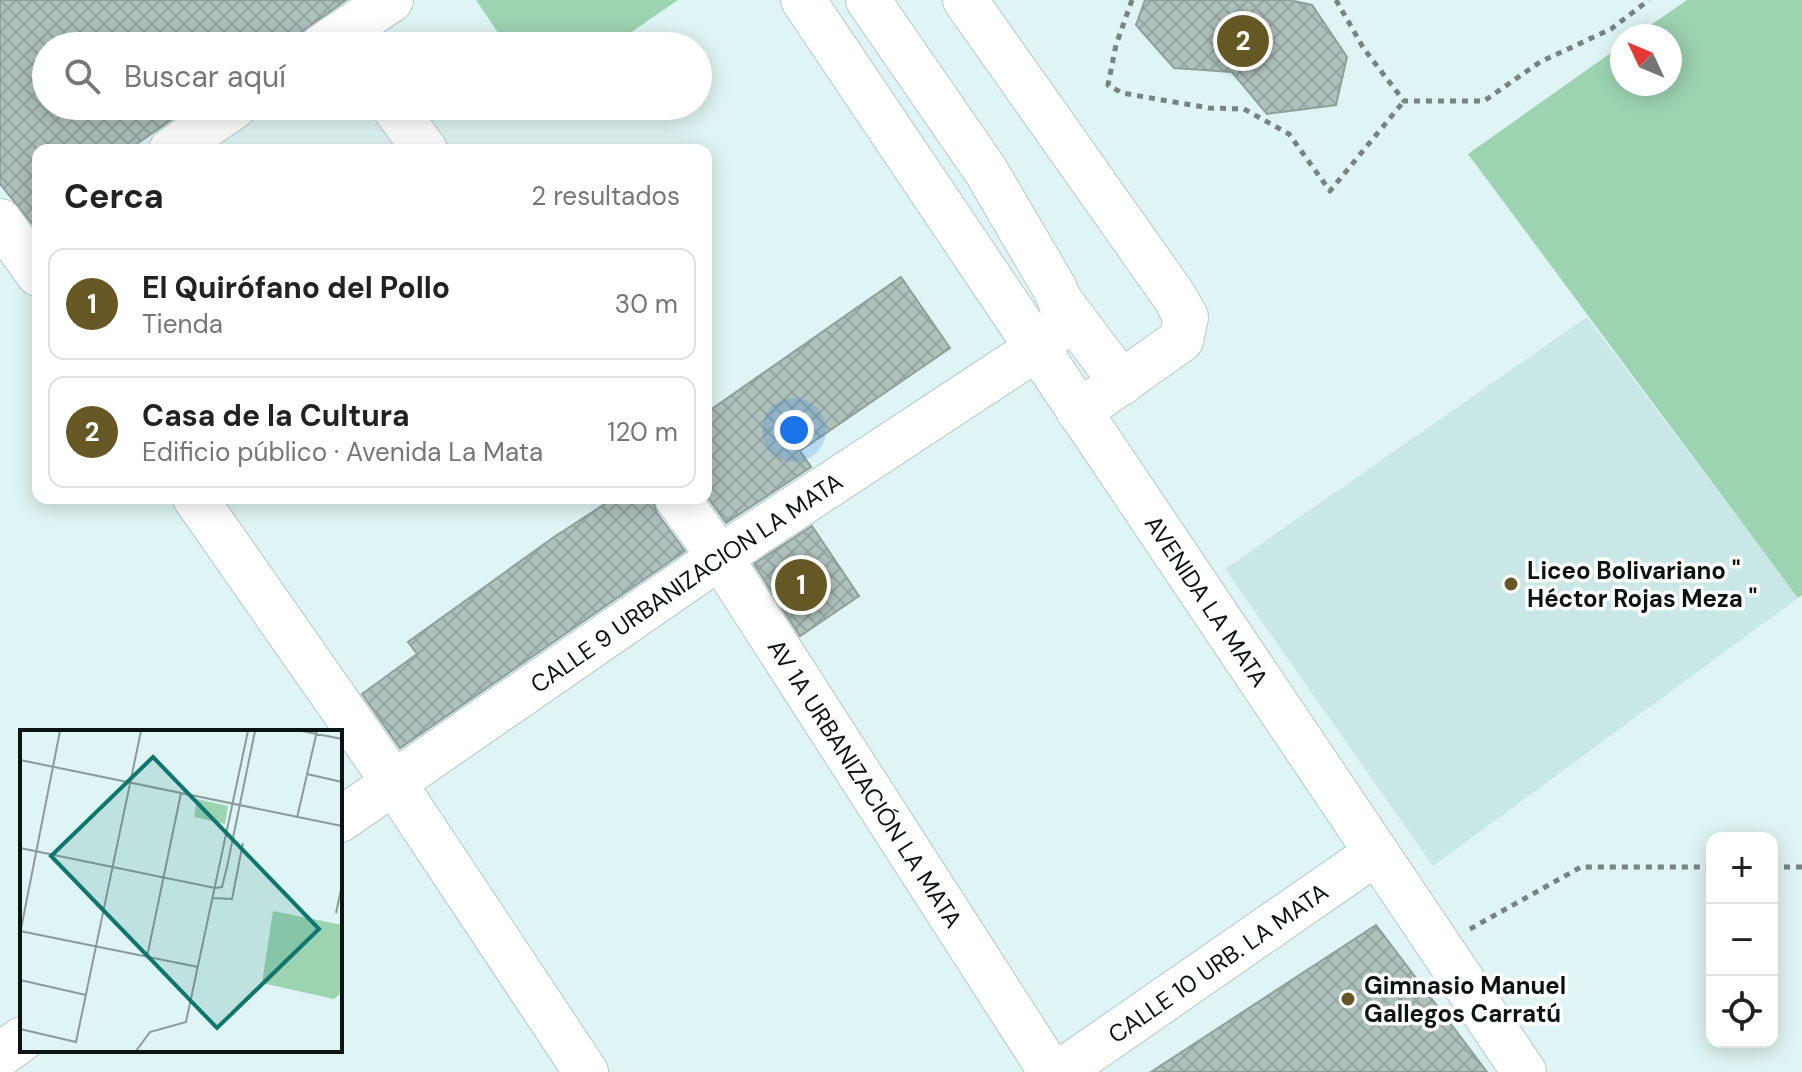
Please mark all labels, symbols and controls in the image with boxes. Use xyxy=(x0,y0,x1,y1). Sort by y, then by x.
pin: 2 xyxy=(1217,11,1269,71)
north arrow xyxy=(1610,24,1682,96)
search box xyxy=(32,32,712,120)
icon: search xyxy=(60,54,104,98)
text: Buscar aquí xyxy=(124,57,286,96)
text: Cerca xyxy=(64,174,164,219)
text: 2 resultados xyxy=(531,179,680,213)
text: El Quirófano del Pollo xyxy=(142,268,450,307)
text: 1 xyxy=(87,287,97,321)
text: 30 m xyxy=(615,287,678,321)
text: Tienda xyxy=(142,307,223,341)
text: Casa de la Cultura xyxy=(142,396,410,435)
your location xyxy=(774,410,814,450)
text: 2 xyxy=(84,415,100,449)
text: 120 m xyxy=(607,415,678,449)
text: Edificio público · Avenida La Mata xyxy=(142,435,543,469)
street label: CALLE 9 URBANIZACION LA MATA xyxy=(524,465,848,699)
street label: AVENIDA LA MATA xyxy=(1138,509,1276,692)
pin: 1 xyxy=(775,555,827,615)
place label: Liceo Bolivariano " Héctor Rojas Meza " xyxy=(1527,555,1757,614)
marker: Liceo Bolivariano " Héctor Rojas Meza " xyxy=(1502,575,1520,593)
street label: AV 1A URBANIZACIÓN LA MATA xyxy=(761,633,970,934)
inset map xyxy=(20,730,342,1052)
map controls xyxy=(1706,832,1778,1048)
button: + xyxy=(1706,832,1778,904)
street label: CALLE 10 URB. LA MATA xyxy=(1102,876,1334,1050)
button: − xyxy=(1706,904,1778,976)
place label: Gimnasio Manuel Gallegos Carratú xyxy=(1364,970,1566,1029)
button: locate xyxy=(1706,976,1778,1048)
marker: Gimnasio Manuel Gallegos Carratú xyxy=(1339,990,1357,1008)

